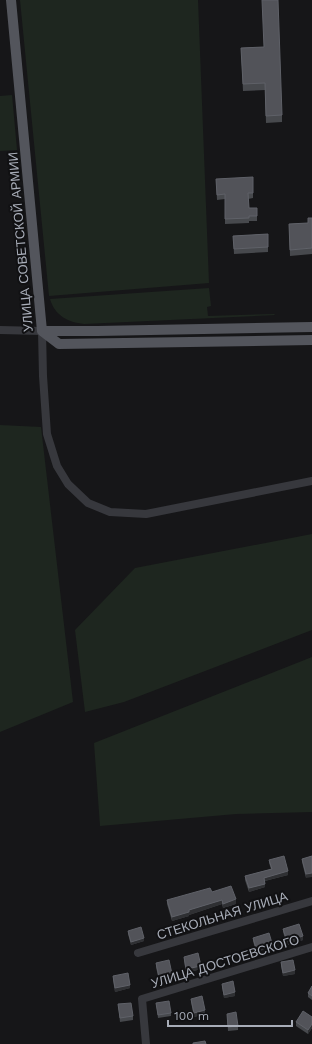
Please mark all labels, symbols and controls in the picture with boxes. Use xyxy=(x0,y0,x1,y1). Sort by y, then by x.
street label: УЛИЦА СОВЕТСКОЙ АРМИИ xyxy=(5,151,36,332)
street label: СТЕКОЛЬНАЯ УЛИЦА xyxy=(155,888,290,943)
street label: УЛИЦА ДОСТОЕВСКОГО xyxy=(149,932,301,991)
scale bar xyxy=(168,1002,292,1028)
text: 100 m xyxy=(174,1009,209,1023)

